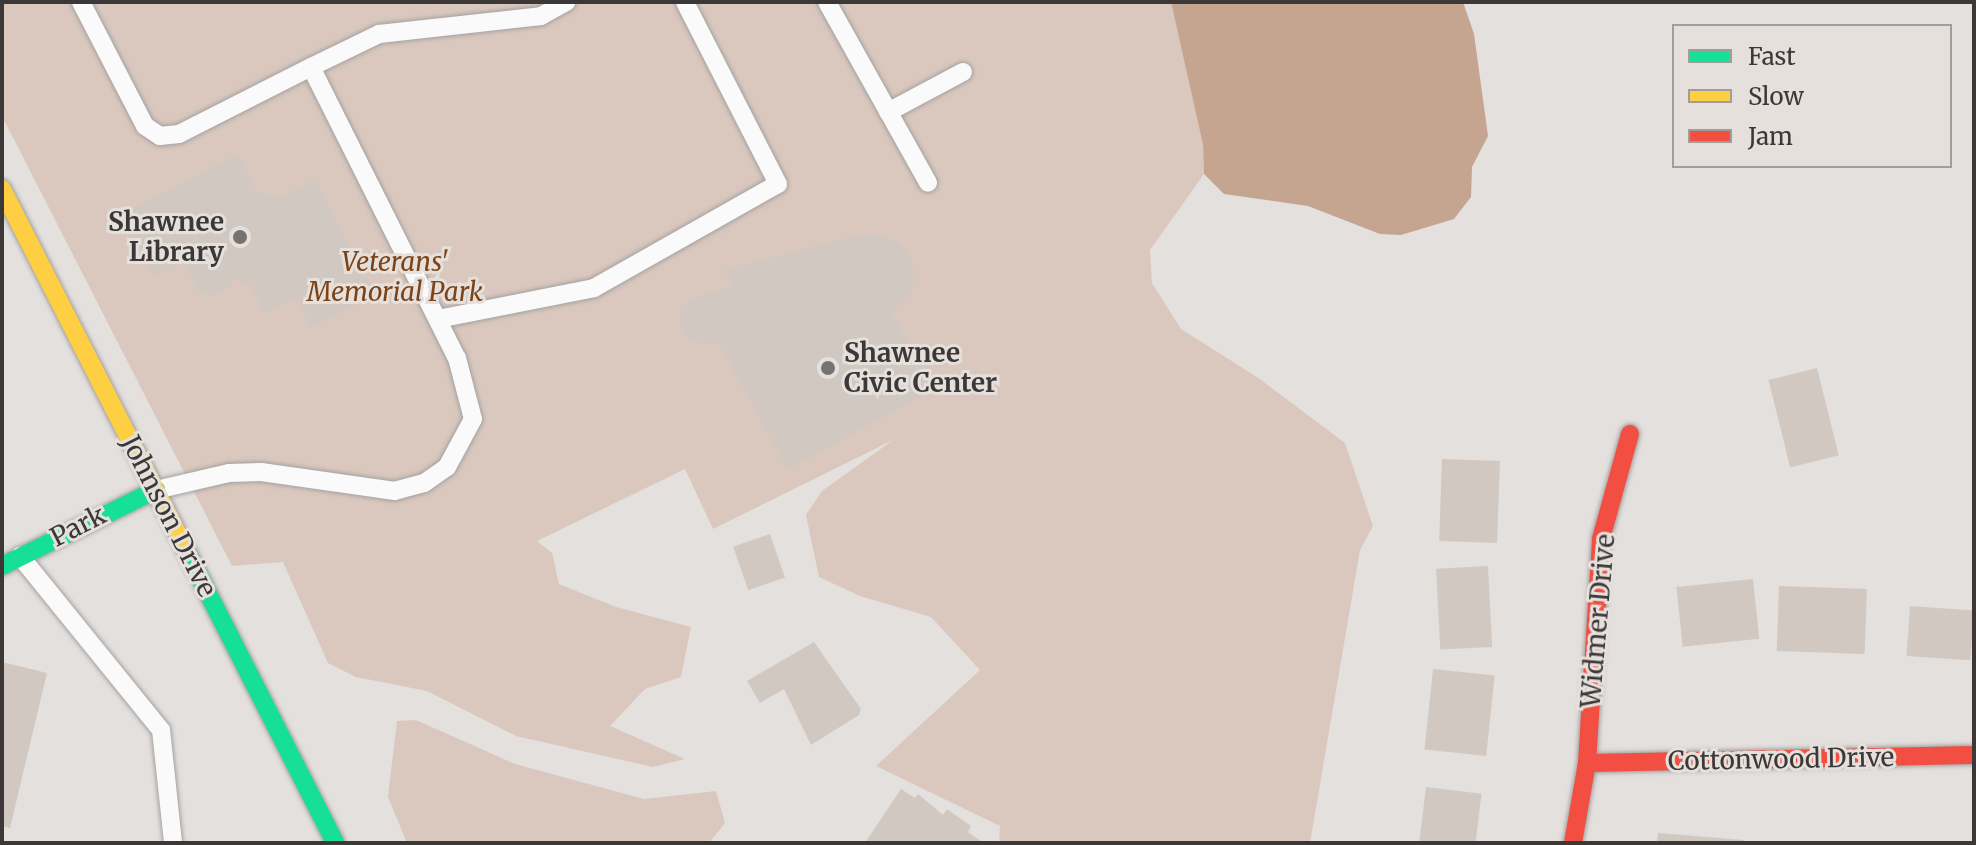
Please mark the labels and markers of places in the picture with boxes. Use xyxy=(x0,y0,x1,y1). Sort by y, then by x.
place label: Shawnee Library xyxy=(108,206,224,268)
marker: Shawnee Library xyxy=(231,228,249,246)
place label: Shawnee Civic Center xyxy=(844,337,997,398)
marker: Shawnee Civic Center xyxy=(819,359,837,377)

